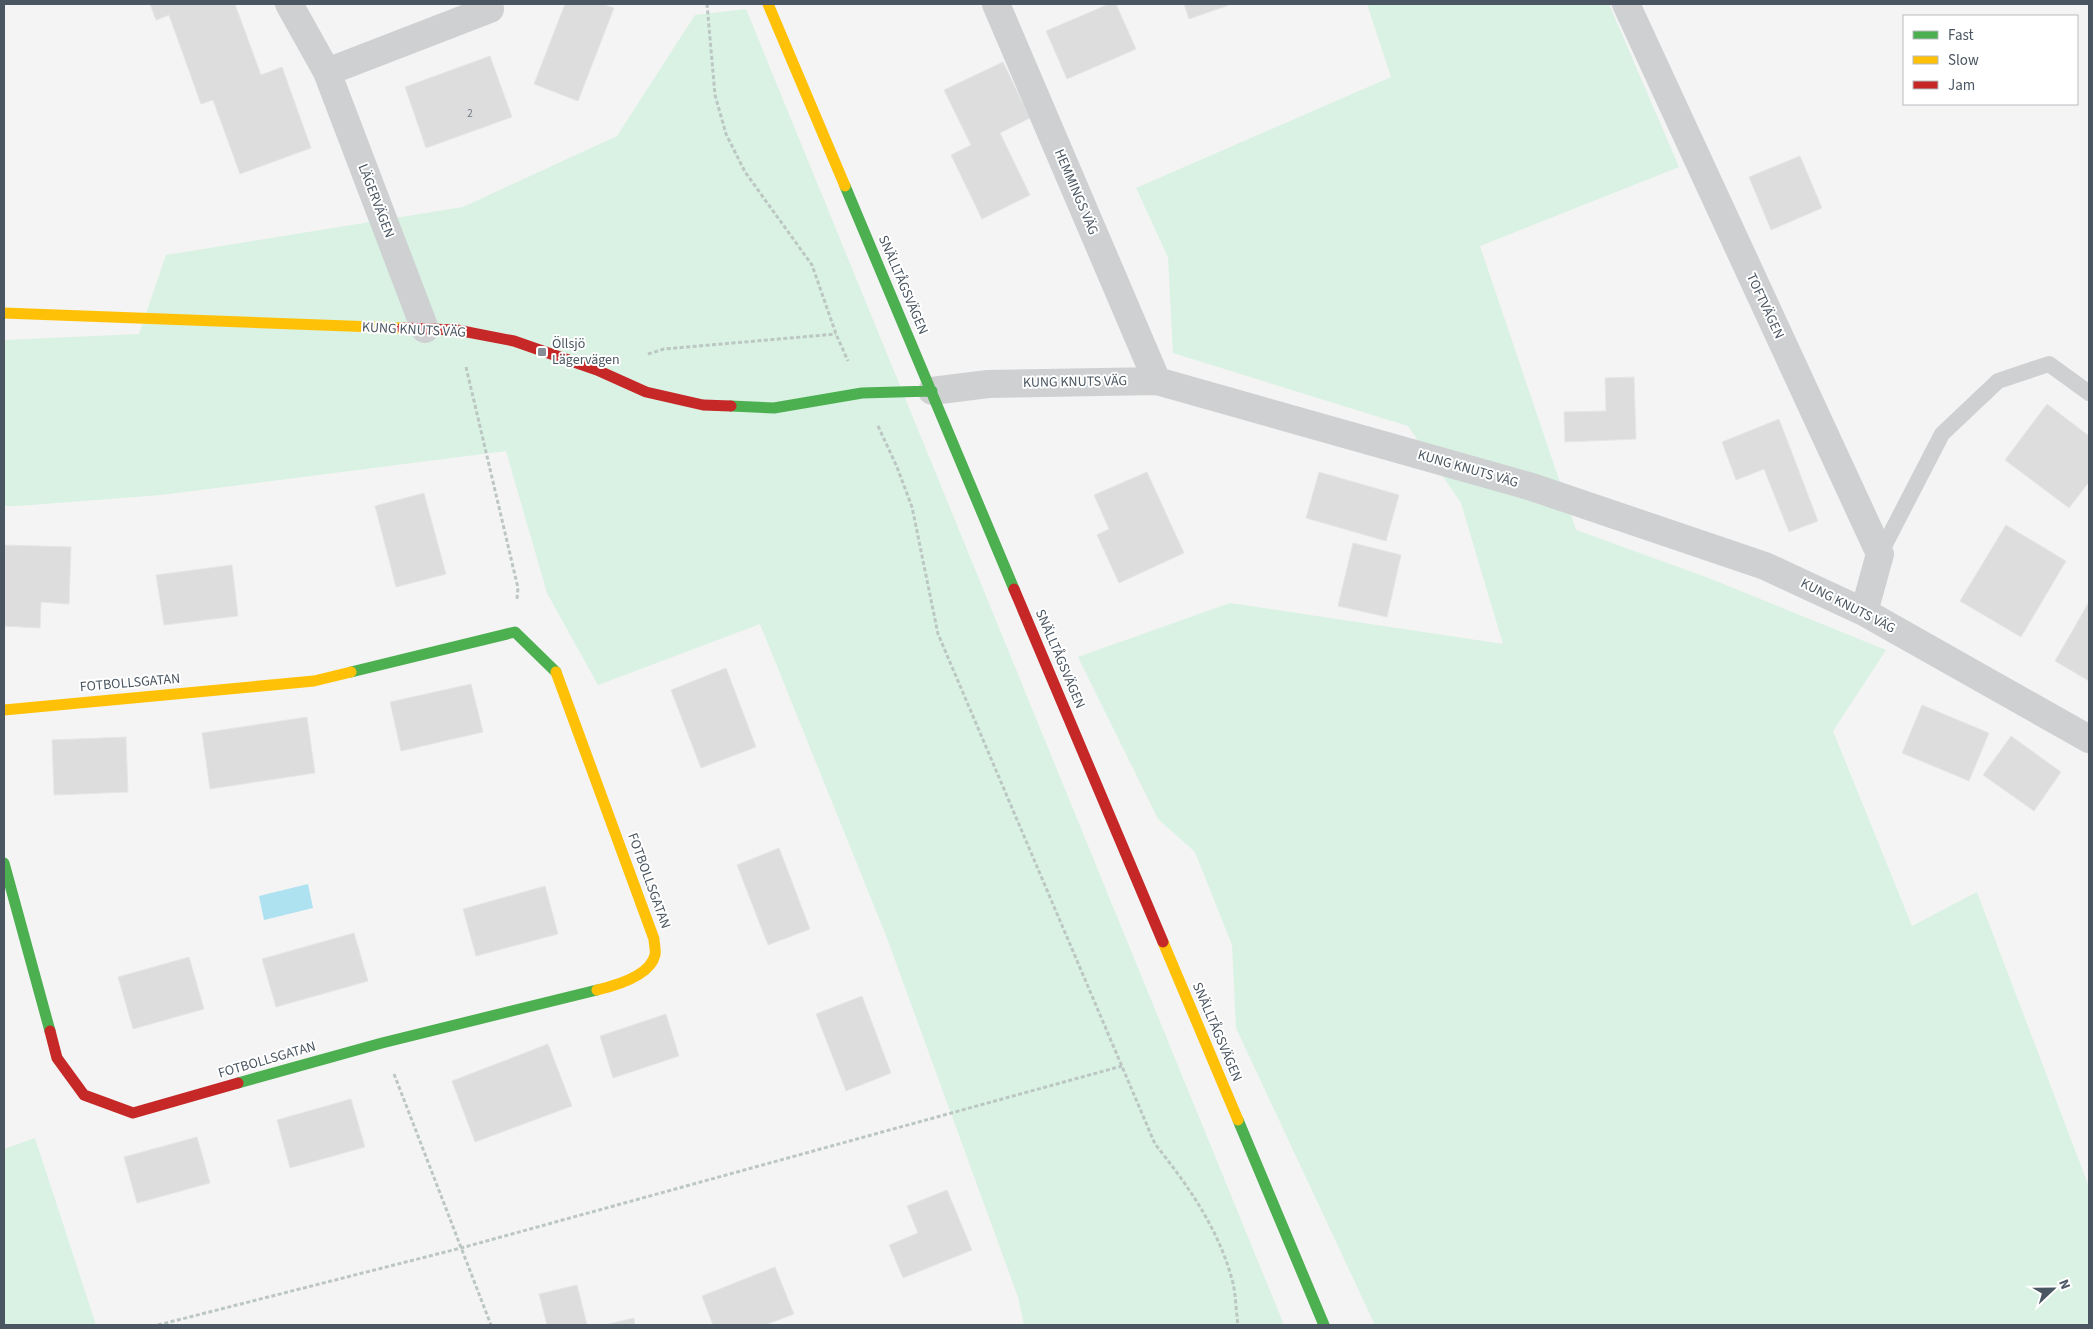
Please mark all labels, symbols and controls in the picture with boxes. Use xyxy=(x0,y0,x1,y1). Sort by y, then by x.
legend xyxy=(1903,15,2078,105)
text: Fast xyxy=(1948,25,1974,46)
text: Slow xyxy=(1948,50,1979,71)
text: Jam xyxy=(1948,75,1975,96)
house number: 2 xyxy=(467,106,473,121)
street label: HEMMINGS VÄG xyxy=(1049,146,1103,238)
street label: LÄGERVÄGEN xyxy=(353,161,399,241)
street label: SNÄLLTÅGSVÄGEN xyxy=(873,232,933,338)
street label: TOFTVÄGEN xyxy=(1741,270,1789,342)
street label: KUNG KNUTS VÄG xyxy=(362,317,466,343)
place label: Öllsjö Lägervägen xyxy=(552,334,620,370)
marker: Öllsjö Lägervägen xyxy=(536,346,548,358)
street label: KUNG KNUTS VÄG xyxy=(1023,371,1127,393)
street label: KUNG KNUTS VÄG xyxy=(1415,445,1521,493)
street label: KUNG KNUTS VÄG xyxy=(1797,573,1899,639)
street label: SNÄLLTÅGSVÄGEN xyxy=(1030,606,1090,712)
street label: FOTBOLLSGATAN xyxy=(79,669,181,697)
street label: FOTBOLLSGATAN xyxy=(622,830,676,932)
street label: SNÄLLTÅGSVÄGEN xyxy=(1187,979,1247,1085)
street label: FOTBOLLSGATAN xyxy=(216,1037,318,1083)
north arrow xyxy=(2028,1264,2078,1314)
text: N xyxy=(2053,1276,2075,1293)

